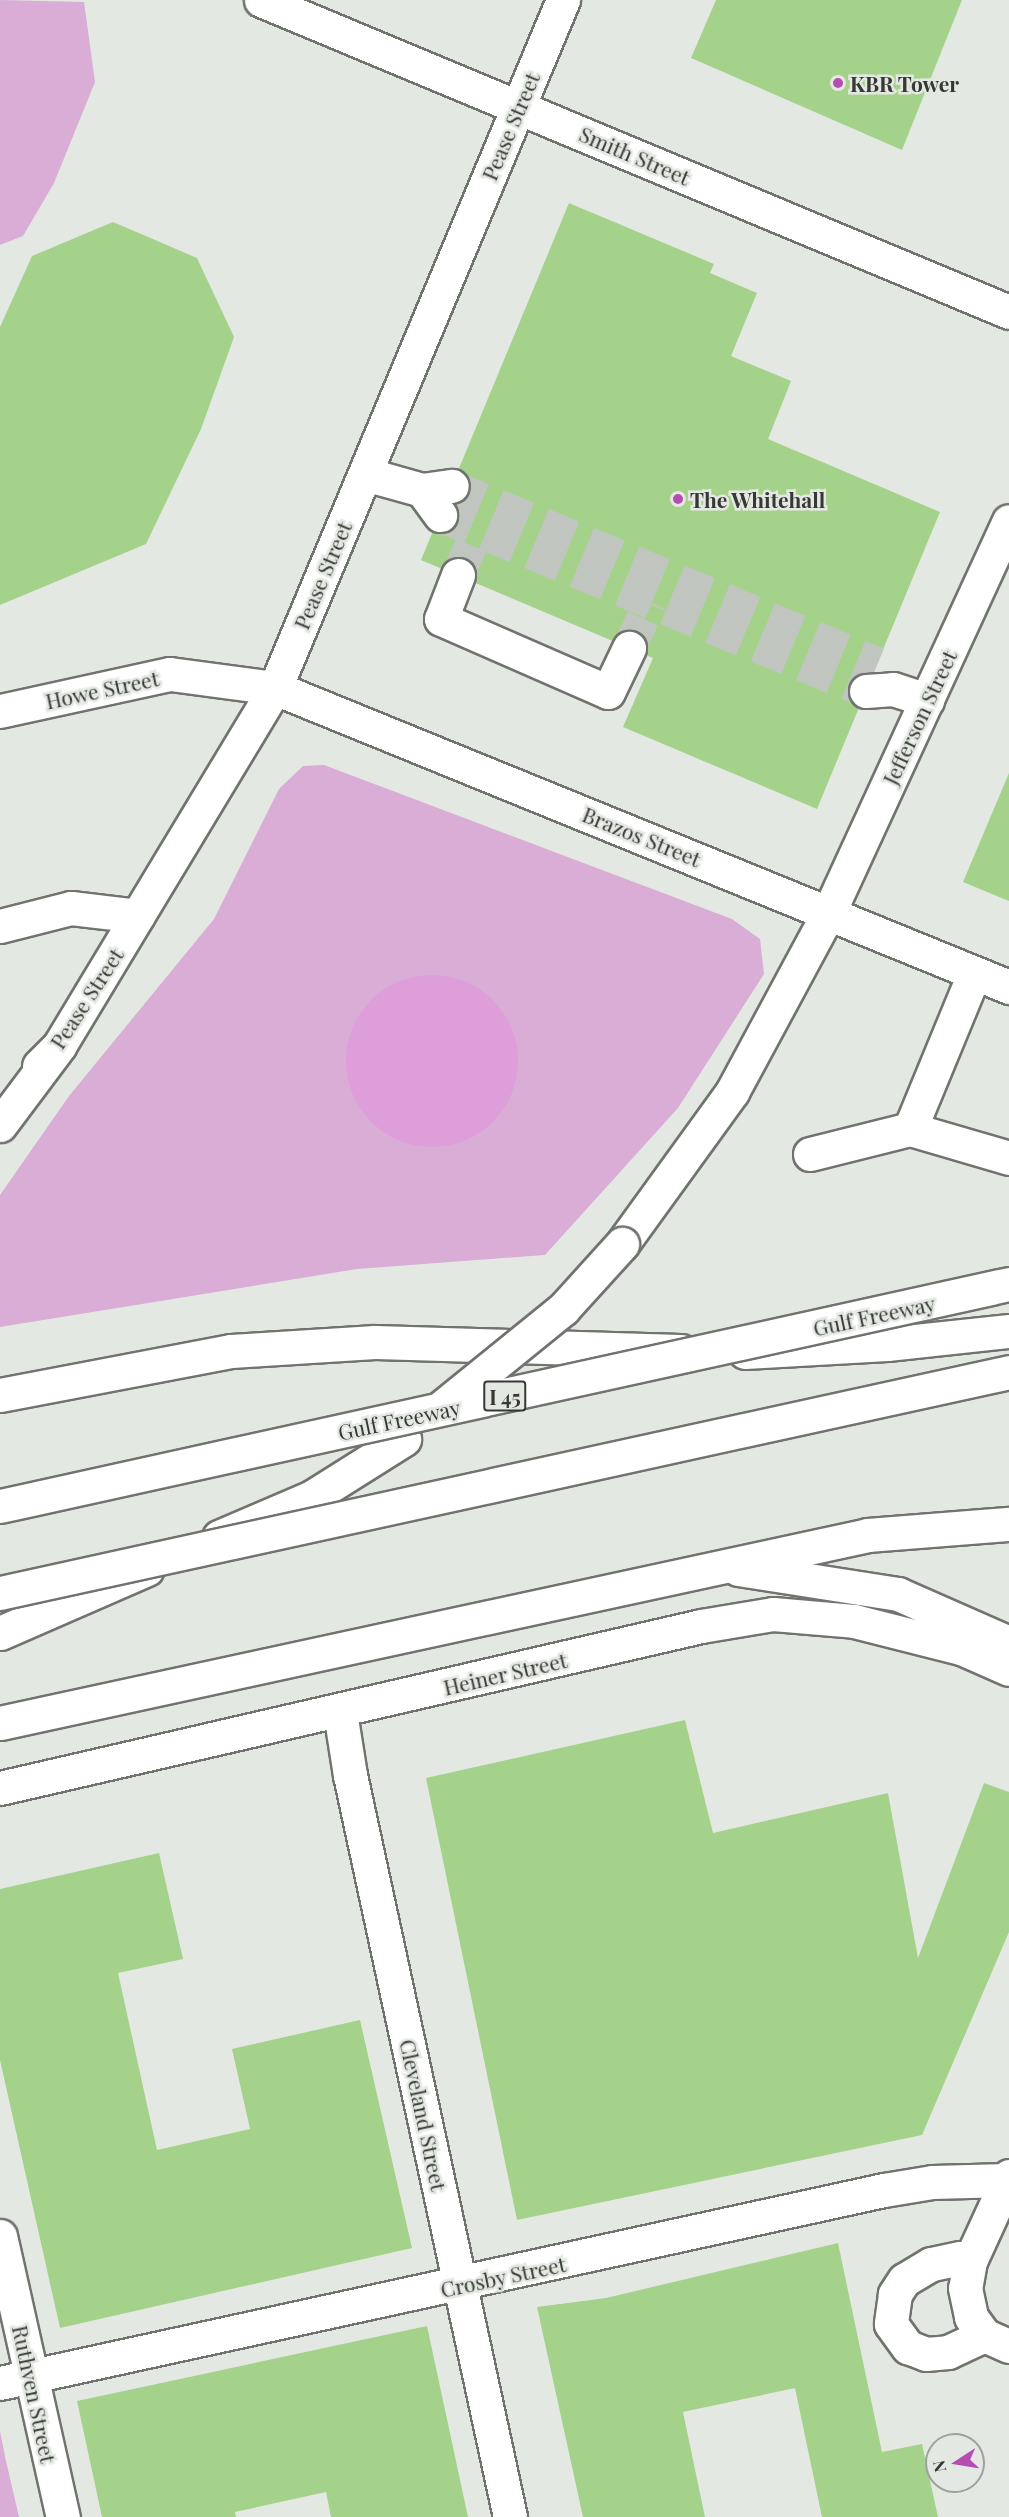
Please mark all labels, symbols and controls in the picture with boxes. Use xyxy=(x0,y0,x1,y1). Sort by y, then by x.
street label: Pease Street xyxy=(476,68,544,184)
place label: KBR Tower xyxy=(850,70,960,96)
marker: KBR Tower xyxy=(831,76,845,90)
street label: Smith Street xyxy=(576,120,694,190)
place label: The Whitehall xyxy=(690,486,826,512)
marker: The Whitehall xyxy=(671,492,685,506)
street label: Pease Street xyxy=(288,517,356,633)
street label: Jefferson Street xyxy=(877,646,961,788)
street label: Howe Street xyxy=(43,665,161,713)
street label: Brazos Street xyxy=(579,801,705,871)
street label: Pease Street xyxy=(44,943,128,1053)
street label: Gulf Freeway xyxy=(811,1290,937,1340)
road number: I 45 xyxy=(482,1379,528,1413)
street label: Gulf Freeway xyxy=(336,1394,462,1444)
street label: Heiner Street xyxy=(441,1647,569,1699)
street label: Cleveland Street xyxy=(396,2037,452,2193)
street label: Crosby Street xyxy=(438,2250,568,2302)
street label: Ruthven Street xyxy=(8,2323,62,2465)
north arrow xyxy=(925,2433,985,2493)
text: N xyxy=(927,2459,950,2474)

